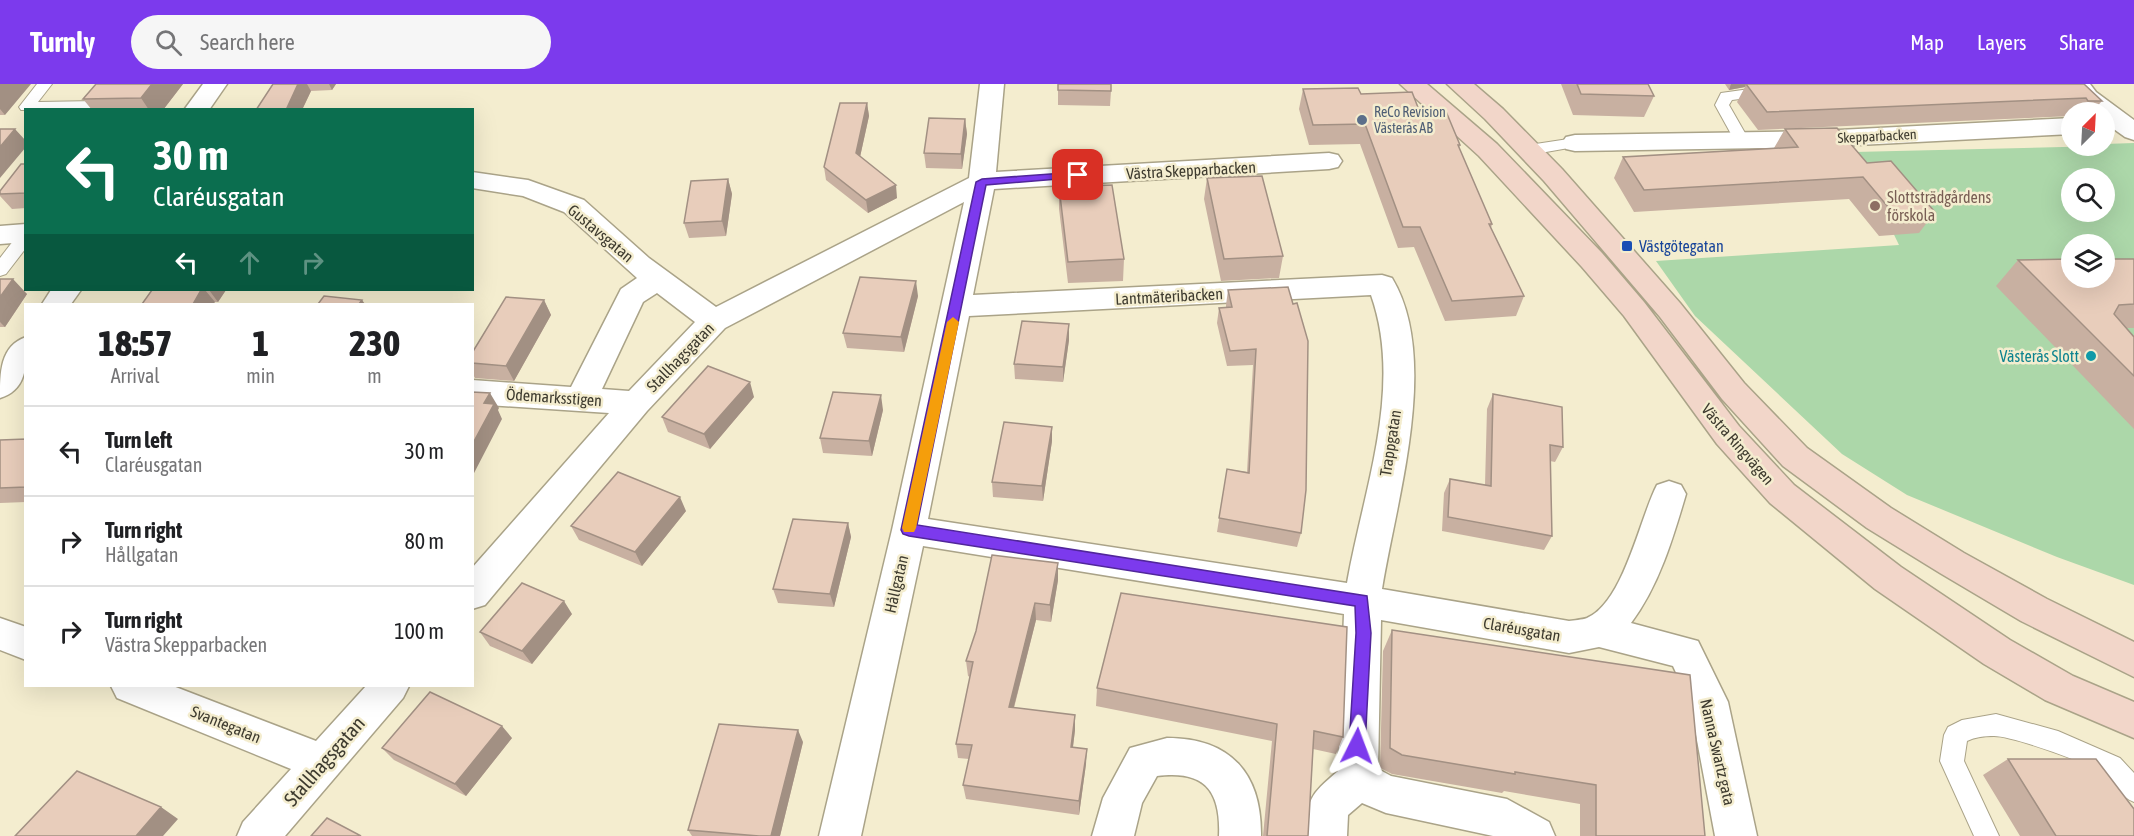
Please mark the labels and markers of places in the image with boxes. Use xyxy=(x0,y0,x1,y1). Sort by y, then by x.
place label: ReCo Revision Västerås AB xyxy=(1374,104,1446,136)
marker: ReCo Revision Västerås AB xyxy=(1355,113,1369,127)
pin xyxy=(1052,149,1103,200)
place label: Slottsträdgårdens förskola xyxy=(1887,188,1992,224)
marker: Slottsträdgårdens förskola xyxy=(1868,199,1882,213)
place label: Västgötegatan xyxy=(1639,237,1724,256)
marker: Västgötegatan xyxy=(1620,239,1634,253)
place label: Västerås Slott xyxy=(2000,347,2079,365)
marker: Västerås Slott xyxy=(2084,349,2098,363)

